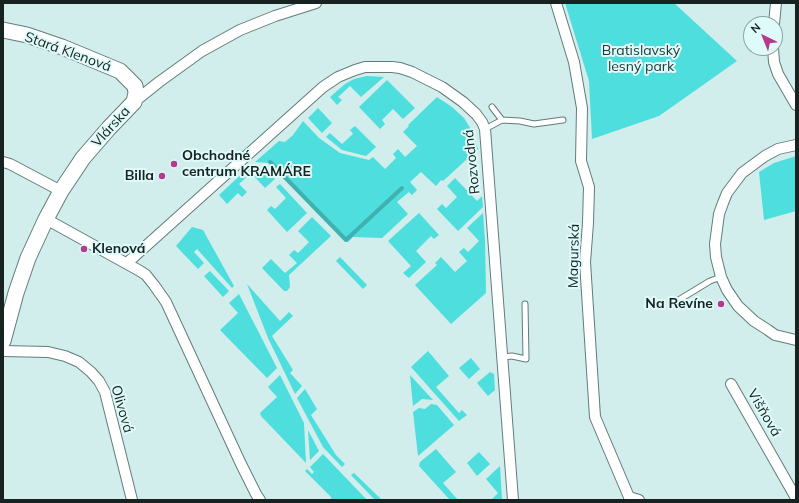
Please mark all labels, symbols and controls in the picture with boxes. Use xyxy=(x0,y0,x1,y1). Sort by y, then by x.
north arrow xyxy=(743,16,783,56)
text: N xyxy=(748,20,763,36)
street label: Stará Klenová xyxy=(22,29,114,75)
park label: Bratislavský lesný park xyxy=(602,43,680,76)
street label: Vlárska xyxy=(88,103,134,151)
street label: Rozvodná xyxy=(460,129,484,195)
place label: Obchodné centrum KRAMÁRE xyxy=(182,148,311,180)
marker: Obchodné centrum KRAMÁRE xyxy=(169,159,179,169)
place label: Billa xyxy=(125,168,154,184)
marker: Billa xyxy=(157,171,167,181)
street label: Magurská xyxy=(565,224,583,288)
place label: Klenová xyxy=(92,241,146,257)
marker: Klenová xyxy=(79,244,89,254)
place label: Na Revíne xyxy=(645,296,713,312)
marker: Na Revíne xyxy=(716,299,726,309)
street label: Olivová xyxy=(107,383,137,435)
street label: Višňová xyxy=(744,386,784,440)

